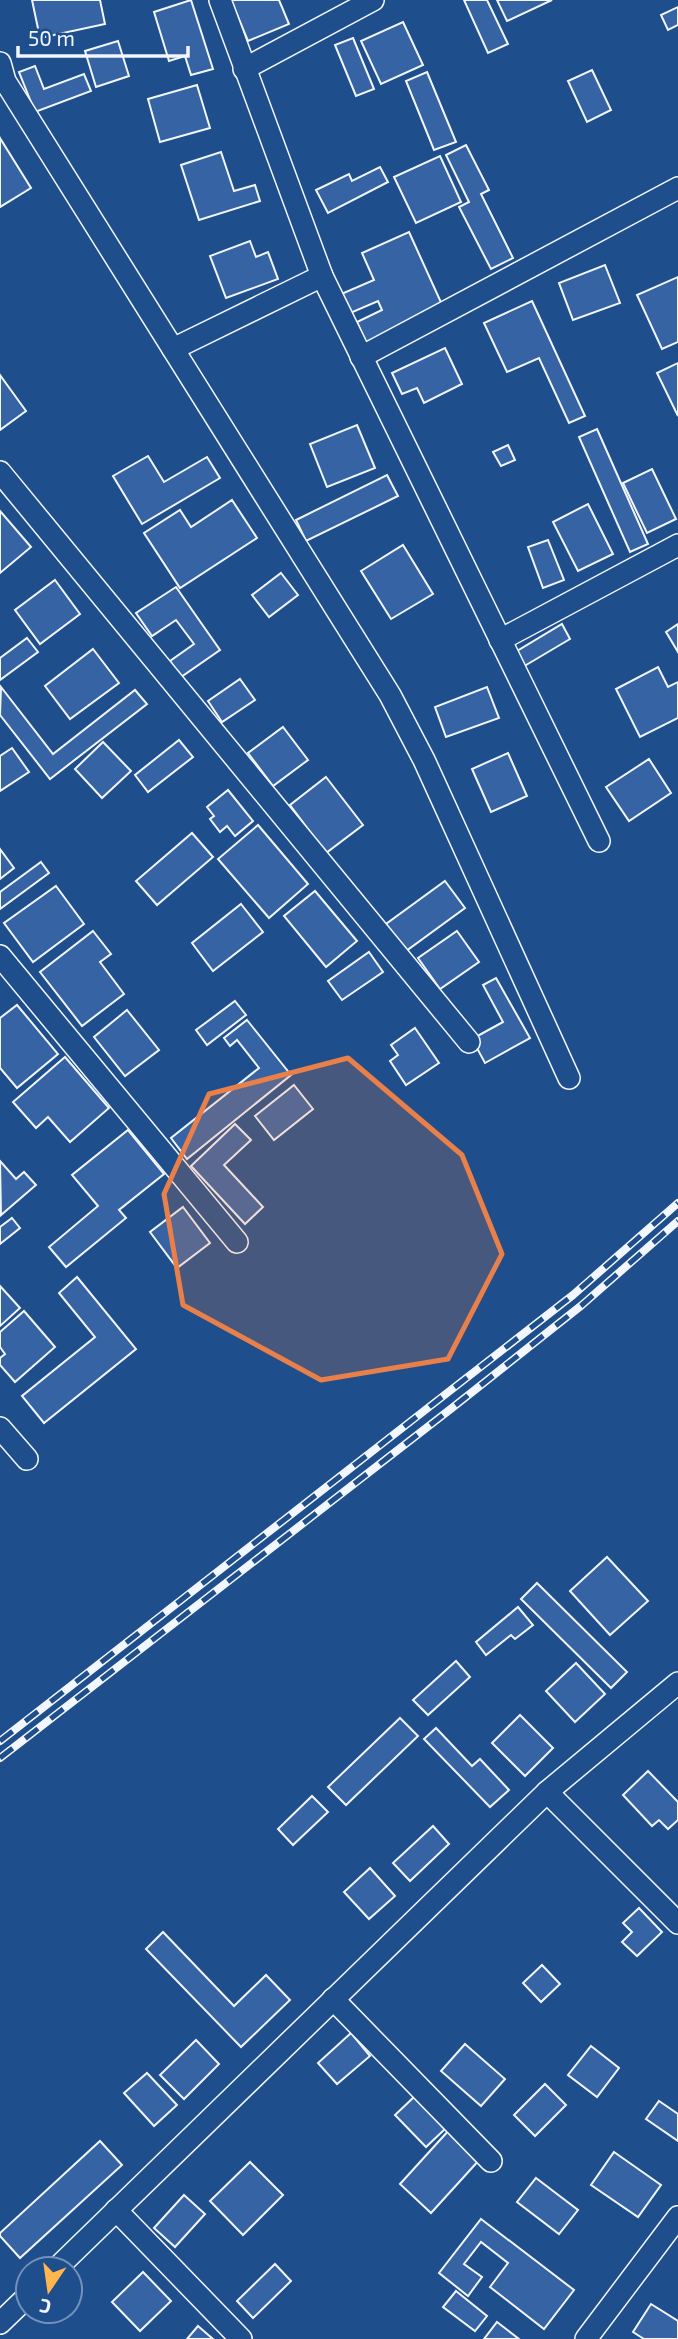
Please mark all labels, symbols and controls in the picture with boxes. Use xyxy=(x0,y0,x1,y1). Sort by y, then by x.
scale bar xyxy=(18,14,187,58)
text: 50 m xyxy=(28,25,75,50)
north arrow xyxy=(14,2255,84,2325)
text: С xyxy=(37,2295,53,2320)

